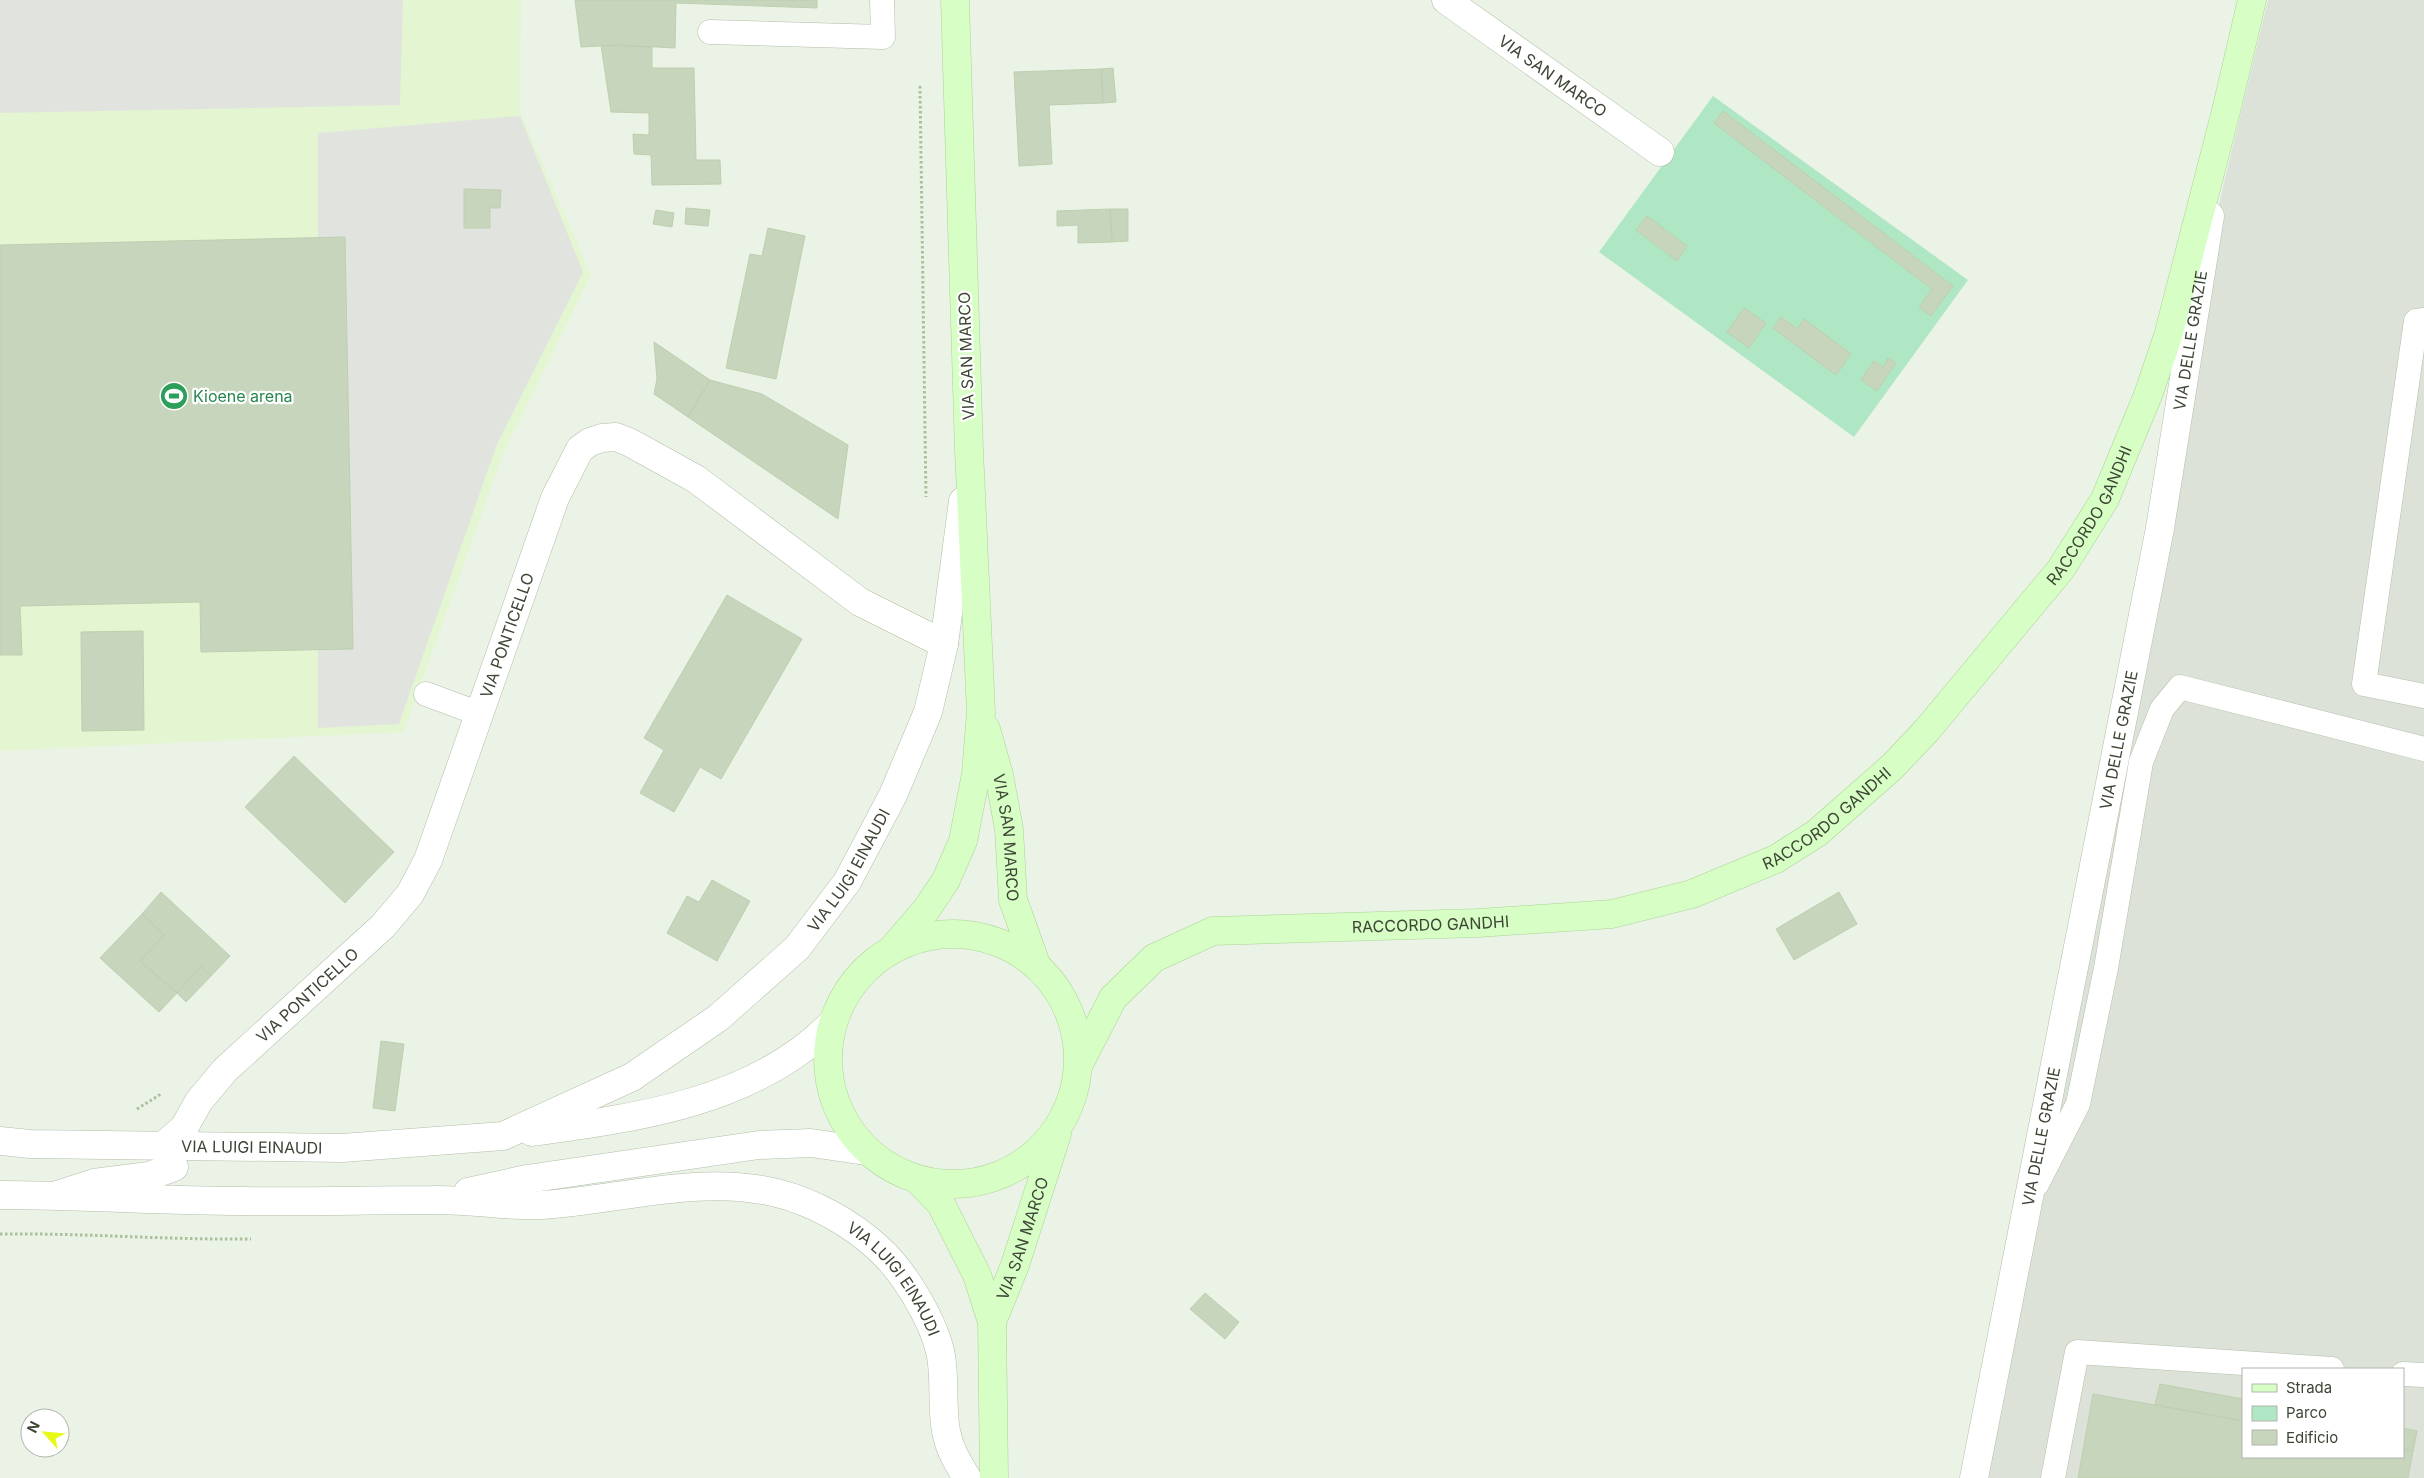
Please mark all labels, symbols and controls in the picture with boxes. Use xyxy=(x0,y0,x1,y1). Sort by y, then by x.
street label: VIA SAN MARCO xyxy=(1495,31,1611,121)
street label: VIA DELLE GRAZIE xyxy=(2169,269,2211,412)
street label: VIA SAN MARCO xyxy=(954,291,978,421)
sports icon: Kioene arena xyxy=(159,381,189,411)
place label: Kioene arena xyxy=(193,386,293,406)
street label: RACCORDO GANDHI xyxy=(2042,443,2136,589)
street label: VIA PONTICELLO xyxy=(476,570,538,700)
street label: VIA DELLE GRAZIE xyxy=(2095,669,2142,811)
street label: RACCORDO GANDHI xyxy=(1759,763,1895,874)
street label: VIA SAN MARCO xyxy=(989,772,1023,902)
street label: VIA LUIGI EINAUDI xyxy=(803,805,894,936)
street label: RACCORDO GANDHI xyxy=(1352,911,1510,937)
street label: VIA PONTICELLO xyxy=(252,943,363,1047)
street label: VIA DELLE GRAZIE xyxy=(2017,1065,2064,1208)
street label: VIA LUIGI EINAUDI xyxy=(181,1136,323,1158)
street label: VIA SAN MARCO xyxy=(992,1175,1053,1303)
street label: VIA LUIGI EINAUDI xyxy=(843,1217,944,1339)
legend xyxy=(2242,1368,2404,1458)
text: Strada xyxy=(2286,1378,2332,1397)
text: Parco xyxy=(2286,1403,2327,1422)
north arrow xyxy=(20,1408,70,1458)
text: N xyxy=(23,1418,43,1435)
text: Edificio xyxy=(2286,1428,2338,1447)

